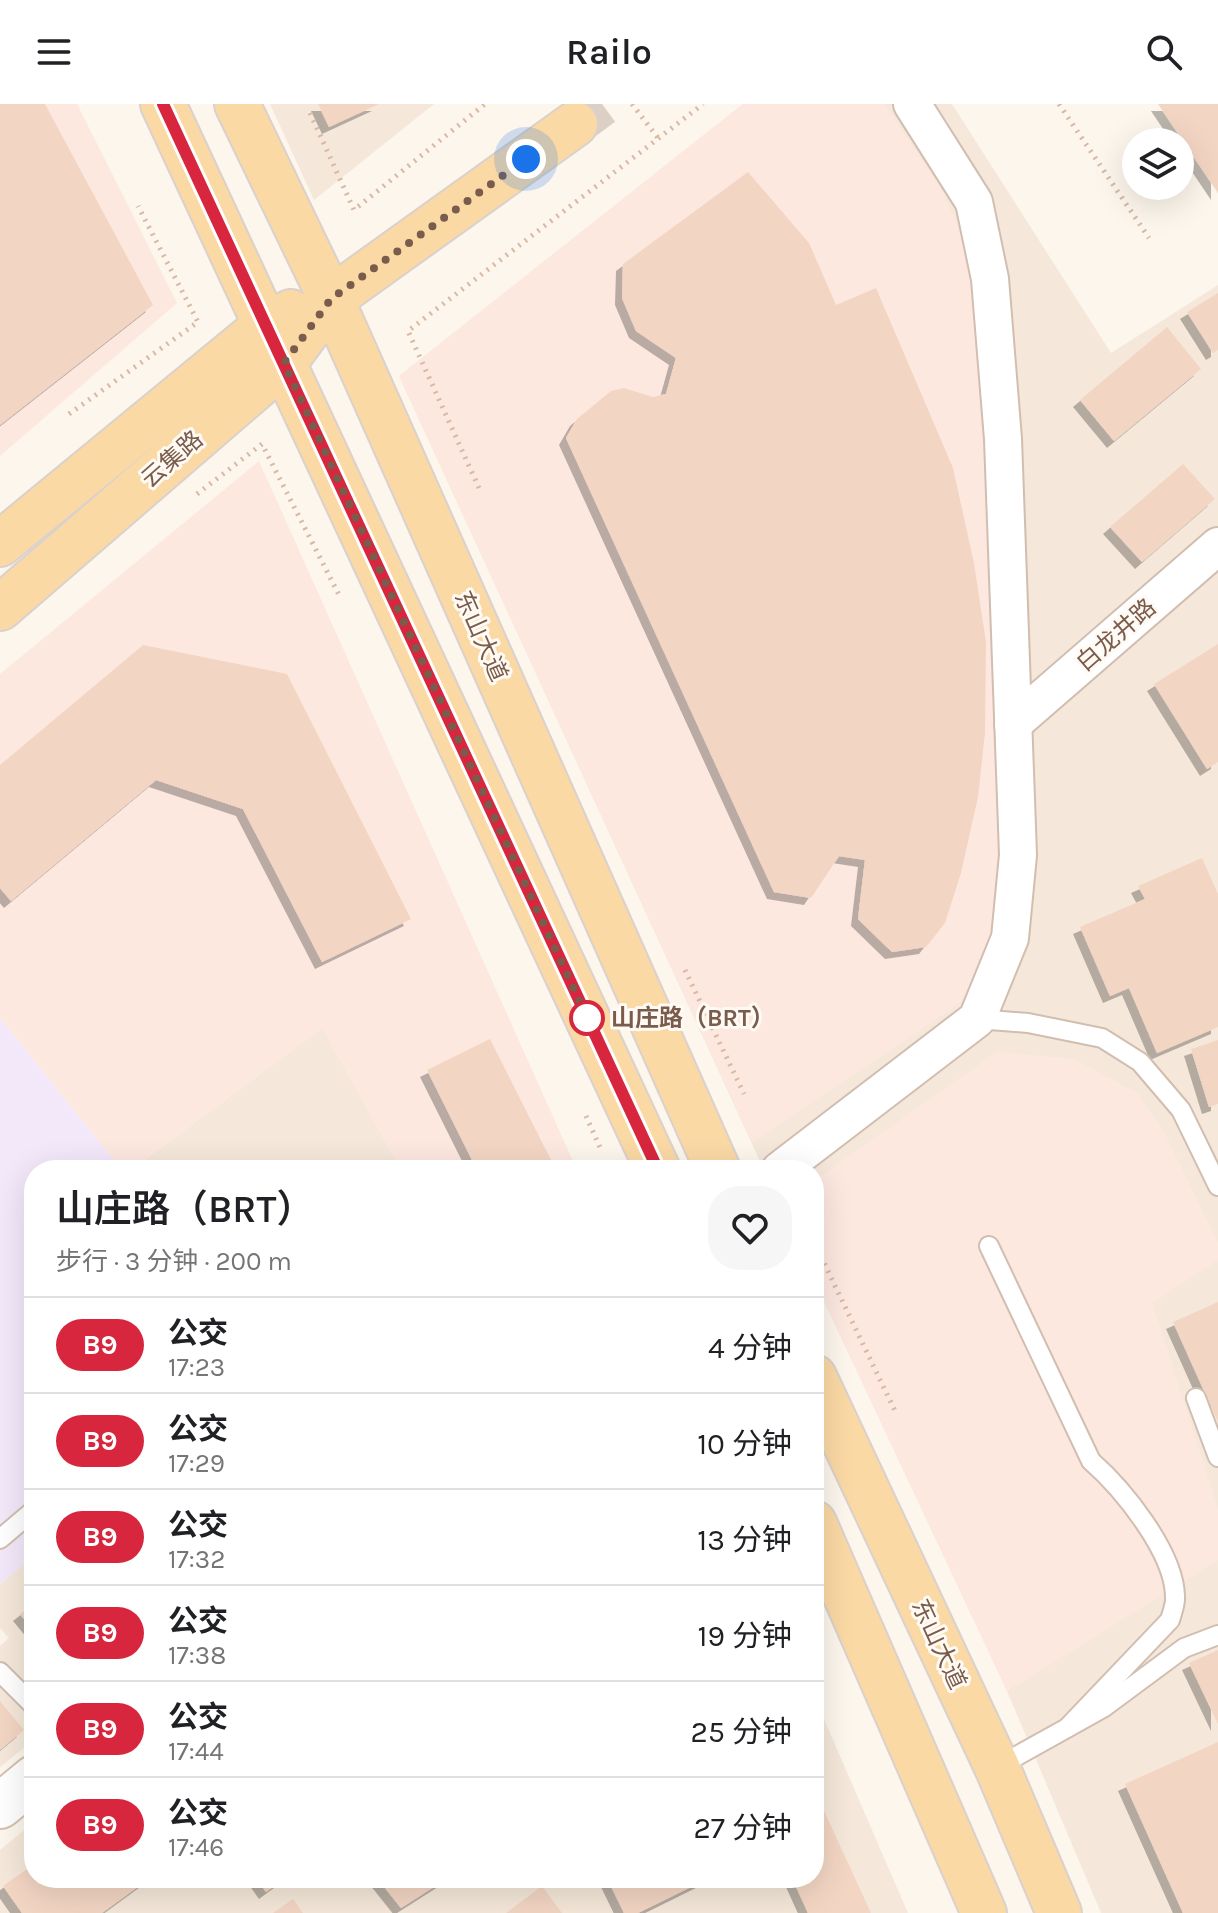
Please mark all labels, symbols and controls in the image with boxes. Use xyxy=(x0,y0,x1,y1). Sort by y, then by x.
icon: menu xyxy=(32,30,76,74)
icon: search xyxy=(1142,30,1186,74)
text: Railo xyxy=(566,31,652,73)
map controls xyxy=(1122,128,1194,200)
button: layers xyxy=(1122,128,1194,200)
your location xyxy=(506,139,546,179)
street label: 云集路 xyxy=(136,425,208,493)
street label: 东山大道 xyxy=(449,586,513,686)
street label: 白龙井路 xyxy=(1071,593,1161,677)
marker: 山庄路（BRT） xyxy=(570,1001,604,1035)
place label: 山庄路（BRT） xyxy=(611,1004,775,1032)
button: heart xyxy=(708,1186,792,1270)
text: 山庄路（BRT） xyxy=(56,1187,314,1232)
text: 步行 · 3 分钟 · 200 m xyxy=(56,1246,292,1277)
text: 公交 xyxy=(168,1315,228,1351)
text: B9 xyxy=(82,1328,118,1361)
text: 4 分钟 xyxy=(708,1330,792,1366)
text: 17:23 xyxy=(168,1352,225,1383)
text: 公交 xyxy=(168,1411,228,1447)
text: B9 xyxy=(82,1424,118,1457)
text: 10 分钟 xyxy=(697,1426,792,1462)
text: 17:29 xyxy=(168,1448,225,1479)
text: 公交 xyxy=(168,1507,228,1543)
text: B9 xyxy=(82,1520,118,1553)
text: 13 分钟 xyxy=(697,1522,792,1558)
text: 17:32 xyxy=(168,1544,225,1575)
street label: 东山大道 xyxy=(906,1595,972,1693)
text: 公交 xyxy=(168,1603,228,1639)
text: B9 xyxy=(82,1616,118,1649)
text: 19 分钟 xyxy=(698,1618,792,1654)
text: 17:38 xyxy=(168,1640,226,1671)
text: 公交 xyxy=(168,1699,228,1735)
text: B9 xyxy=(82,1712,118,1745)
text: 25 分钟 xyxy=(691,1714,792,1750)
text: 17:44 xyxy=(168,1736,224,1767)
text: 公交 xyxy=(168,1795,228,1831)
text: B9 xyxy=(82,1808,118,1841)
text: 27 分钟 xyxy=(693,1810,792,1846)
text: 17:46 xyxy=(168,1832,224,1863)

